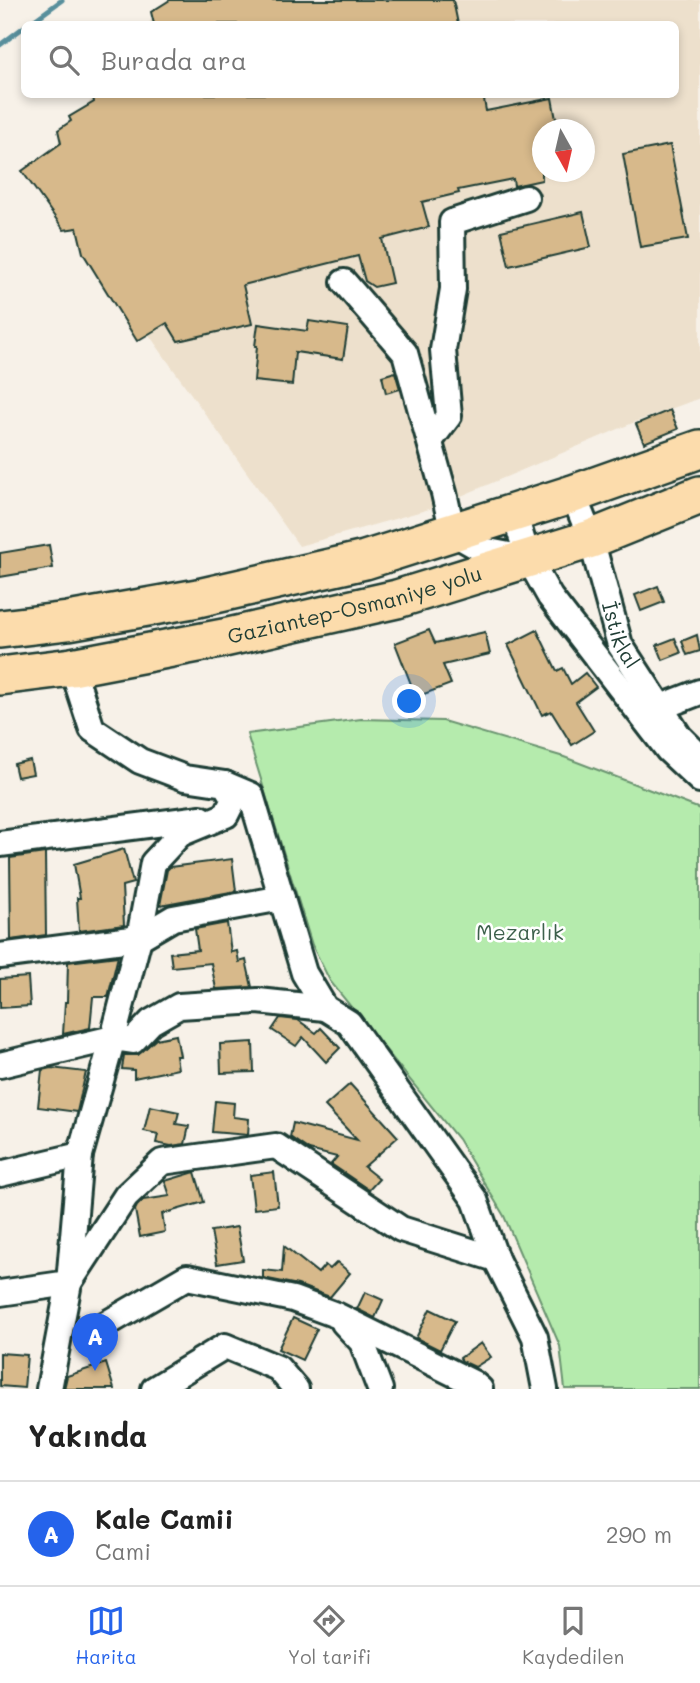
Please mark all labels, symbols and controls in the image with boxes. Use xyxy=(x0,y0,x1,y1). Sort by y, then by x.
search box xyxy=(21,21,679,98)
icon: search xyxy=(45,41,83,79)
text: Burada ara xyxy=(101,43,247,77)
north arrow xyxy=(532,119,595,182)
street label: Gaziantep-Osmaniye yolu xyxy=(225,559,485,649)
street label: İstiklal xyxy=(597,598,647,673)
your location xyxy=(392,684,426,718)
park label: Mezarlık xyxy=(476,918,564,945)
pin: A xyxy=(72,1313,118,1371)
text: Yakında xyxy=(28,1415,147,1455)
text: Kale Camii xyxy=(95,1502,233,1536)
text: A xyxy=(43,1519,59,1549)
text: 290 m xyxy=(606,1519,672,1549)
text: Cami xyxy=(95,1536,151,1566)
tab: Harita xyxy=(76,1602,137,1669)
tab: Yol tarifi xyxy=(288,1602,371,1669)
tab: Kaydedilen xyxy=(522,1602,624,1669)

